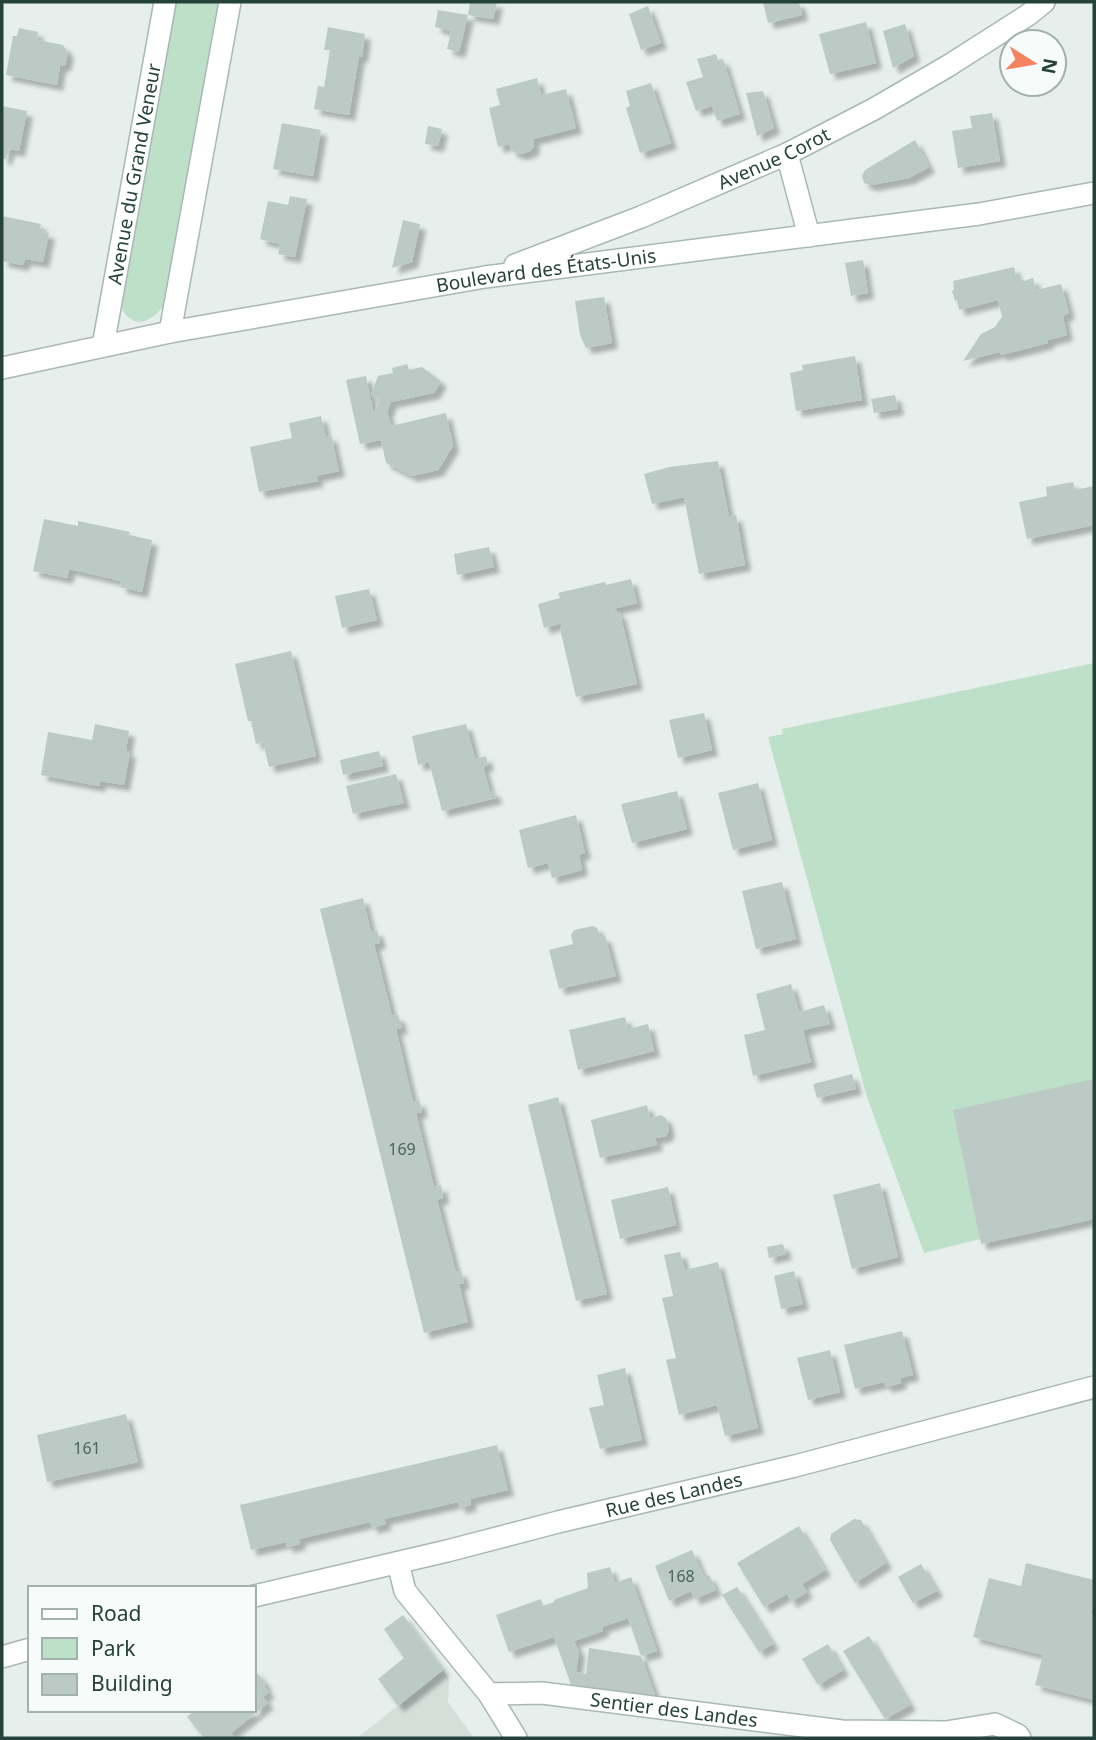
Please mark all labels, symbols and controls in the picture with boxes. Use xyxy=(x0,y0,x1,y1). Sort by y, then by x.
north arrow xyxy=(998,28,1068,98)
text: N xyxy=(1035,56,1064,76)
street label: Avenue du Grand Veneur xyxy=(101,61,167,286)
street label: Avenue Corot xyxy=(714,121,835,195)
street label: Boulevard des États-Unis xyxy=(434,242,657,298)
house number: 169 xyxy=(388,1138,416,1160)
house number: 161 xyxy=(73,1437,101,1459)
street label: Rue des Landes xyxy=(603,1466,745,1523)
house number: 168 xyxy=(667,1565,695,1587)
legend xyxy=(28,1586,256,1712)
text: Road xyxy=(91,1599,141,1627)
text: Park xyxy=(91,1634,136,1662)
text: Building xyxy=(91,1669,173,1697)
street label: Sentier des Landes xyxy=(589,1686,759,1733)

